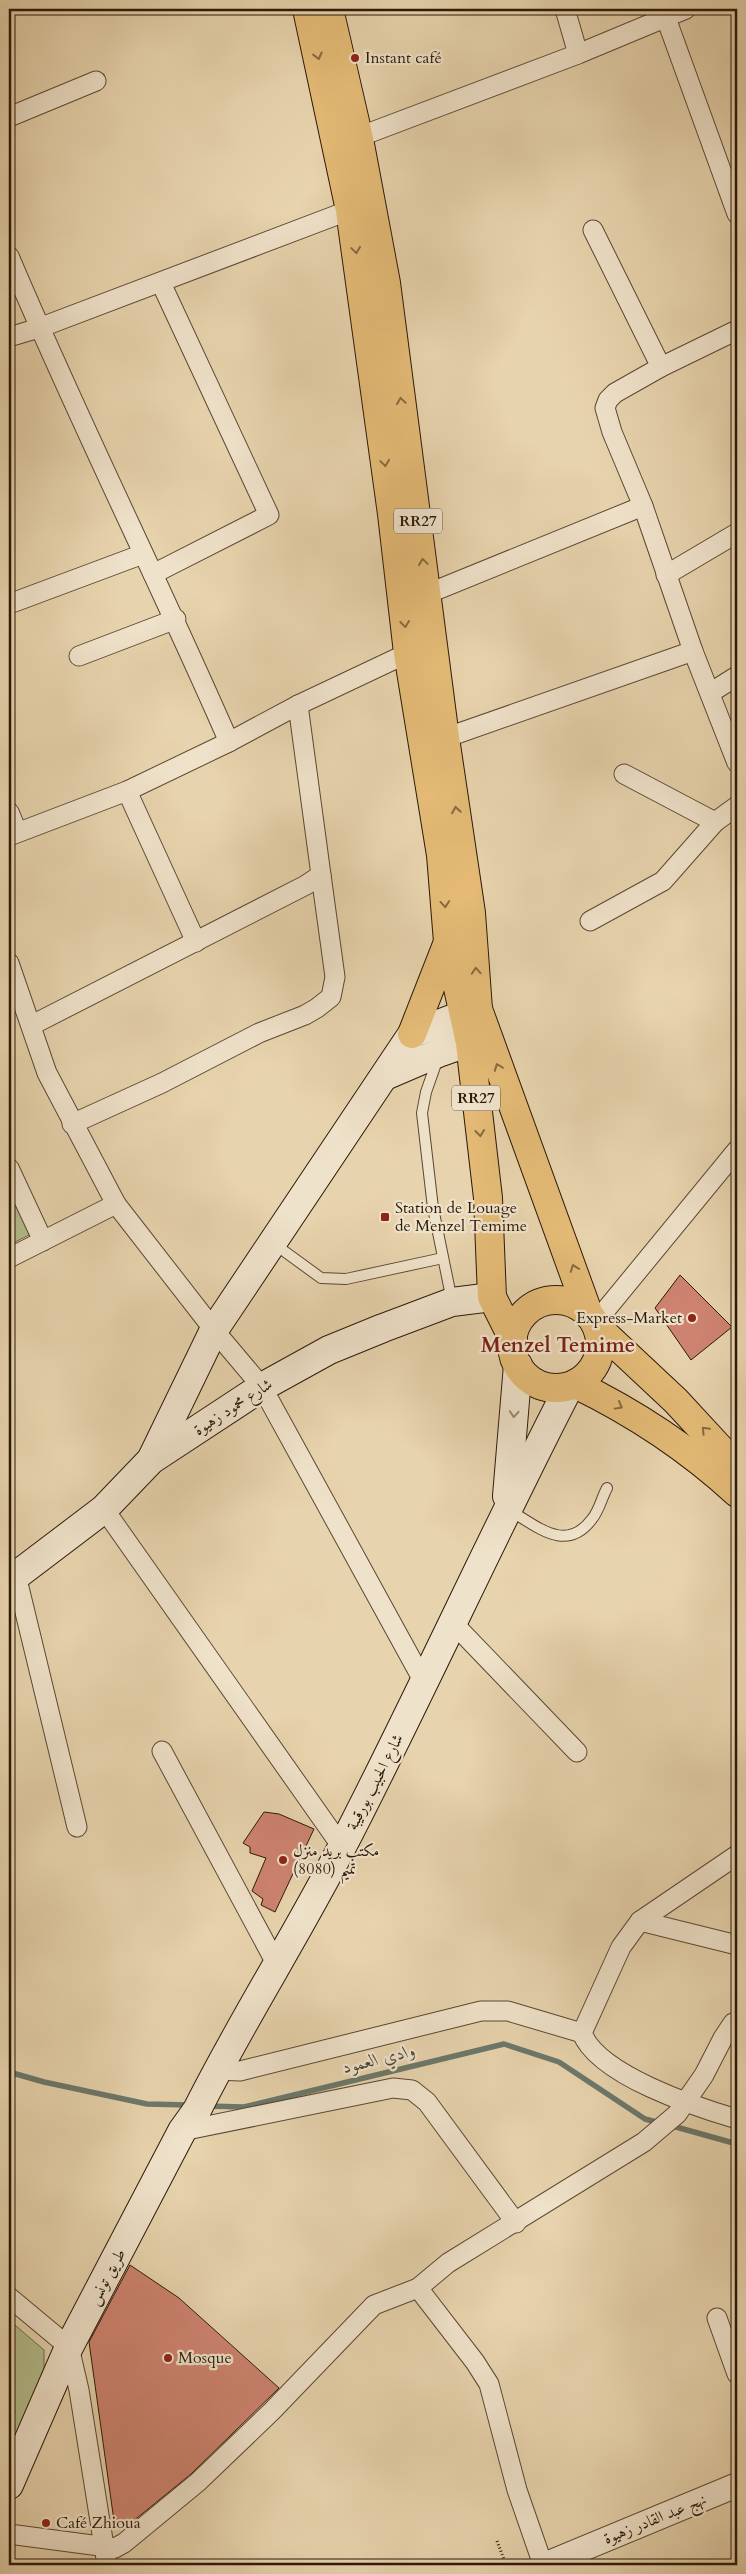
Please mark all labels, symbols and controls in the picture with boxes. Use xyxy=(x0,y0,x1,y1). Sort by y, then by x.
place label: Instant café xyxy=(365,47,442,69)
one-way arrow xyxy=(312,52,323,61)
marker: Instant café xyxy=(349,52,361,64)
one-way arrow xyxy=(350,246,360,254)
one-way arrow xyxy=(397,397,407,405)
one-way arrow xyxy=(379,459,390,467)
road number: RR27 xyxy=(394,508,442,534)
one-way arrow xyxy=(418,558,429,566)
one-way arrow xyxy=(399,620,410,628)
one-way arrow xyxy=(451,806,461,814)
one-way arrow xyxy=(439,900,450,908)
one-way arrow xyxy=(470,967,481,975)
one-way arrow xyxy=(494,1063,504,1072)
road number: RR27 xyxy=(452,1086,500,1110)
one-way arrow xyxy=(474,1129,485,1137)
place label: Station de Louage de Menzel Temime xyxy=(395,1197,527,1237)
marker: Station de Louage de Menzel Temime xyxy=(379,1211,391,1223)
one-way arrow xyxy=(570,1265,580,1273)
place label: Express-Market xyxy=(576,1307,682,1329)
marker: Express-Market xyxy=(686,1312,698,1324)
district label: Menzel Temime xyxy=(481,1331,635,1360)
street label: شارع محمود زهيوة xyxy=(189,1373,278,1442)
one-way arrow xyxy=(613,1400,622,1410)
one-way arrow xyxy=(508,1410,519,1418)
one-way arrow xyxy=(702,1427,711,1436)
street label: شارع الحبيب بورقيبة xyxy=(341,1730,411,1835)
place label: مكتب بريد منزل تميم (8080) xyxy=(293,1840,379,1885)
marker: مكتب بريد منزل تميم (8080) xyxy=(277,1854,289,1866)
water label: وادي العمود xyxy=(340,2038,419,2082)
street label: طريق تونس xyxy=(83,2245,131,2309)
place label: Mosque xyxy=(178,2347,232,2369)
marker: Mosque xyxy=(162,2352,174,2364)
street label: نهج عبد القادر زهيوة xyxy=(600,2488,711,2552)
place label: Café Zhioua xyxy=(56,2512,141,2534)
marker: Café Zhioua xyxy=(40,2517,52,2529)

